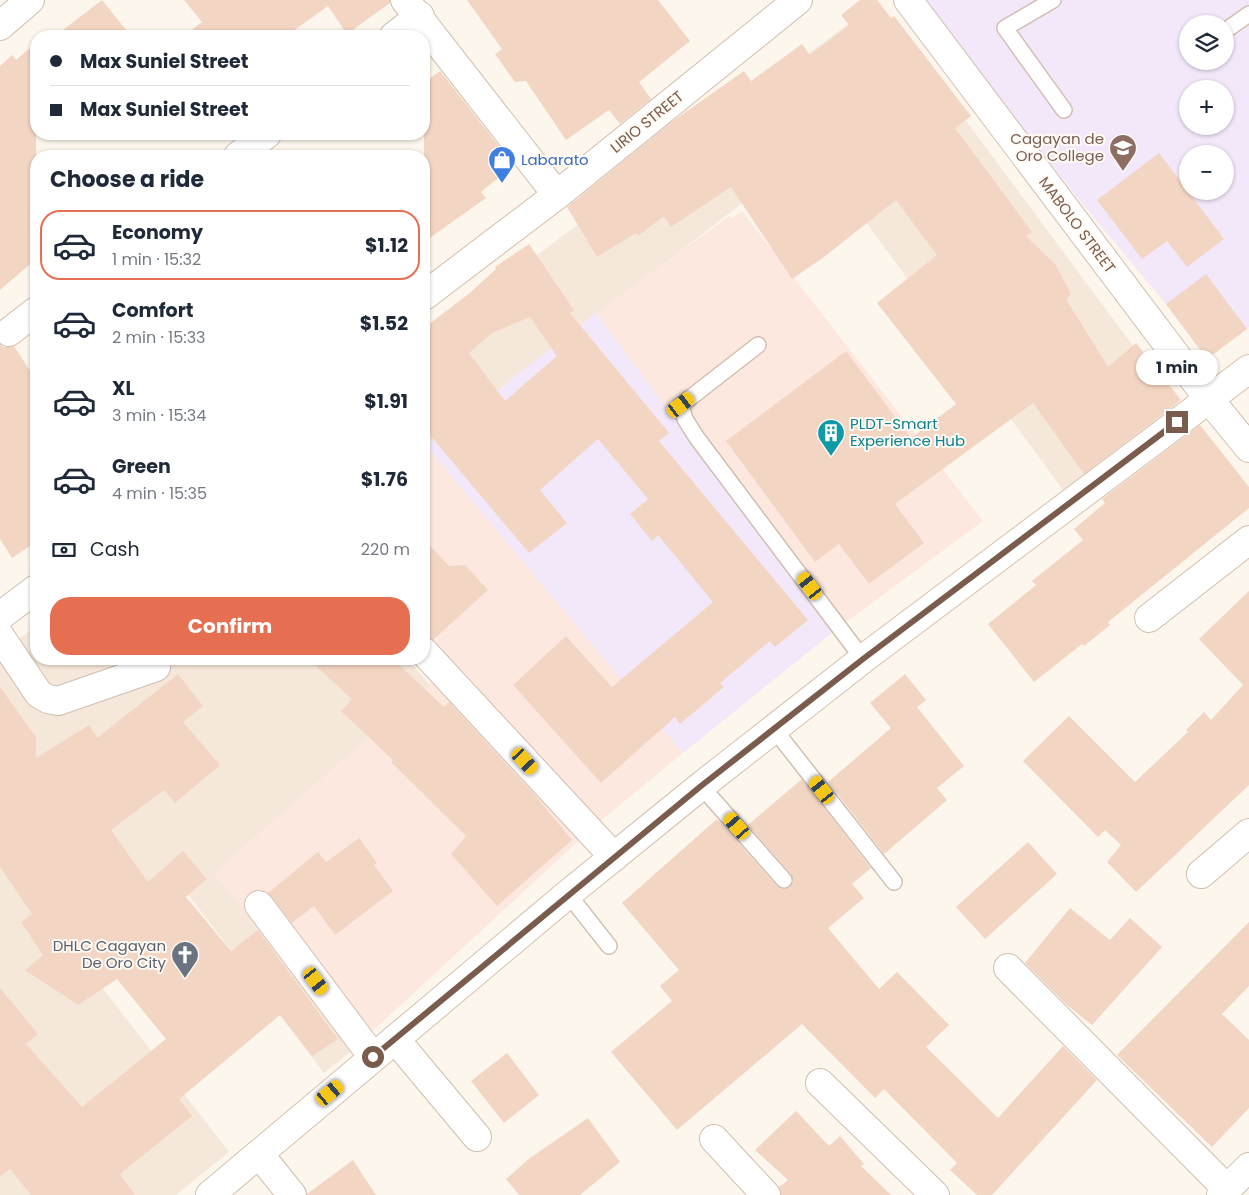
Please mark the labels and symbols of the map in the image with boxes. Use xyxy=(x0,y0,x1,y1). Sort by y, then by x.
street label: LIRIO STREET xyxy=(606,86,688,158)
place label: Cagayan de Oro College xyxy=(1010,128,1104,166)
school or university icon: Cagayan de Oro College xyxy=(1108,133,1138,172)
shop icon: Labarato xyxy=(487,145,517,184)
place label: Labarato xyxy=(521,149,589,170)
street label: MABOLO STREET xyxy=(1034,172,1121,277)
callout: 1 min xyxy=(1136,350,1218,384)
car xyxy=(664,390,697,420)
route end xyxy=(1166,411,1188,433)
place label: PLDT-Smart Experience Hub xyxy=(850,413,965,451)
building icon: PLDT-Smart Experience Hub xyxy=(816,418,846,457)
car xyxy=(794,570,825,602)
car xyxy=(509,745,540,777)
car xyxy=(806,774,837,806)
car xyxy=(721,810,752,842)
place label: DHLC Cagayan De Oro City xyxy=(53,935,167,973)
church icon: DHLC Cagayan De Oro City xyxy=(170,940,200,979)
car xyxy=(300,965,331,997)
route start xyxy=(362,1046,384,1068)
car xyxy=(313,1078,346,1108)

